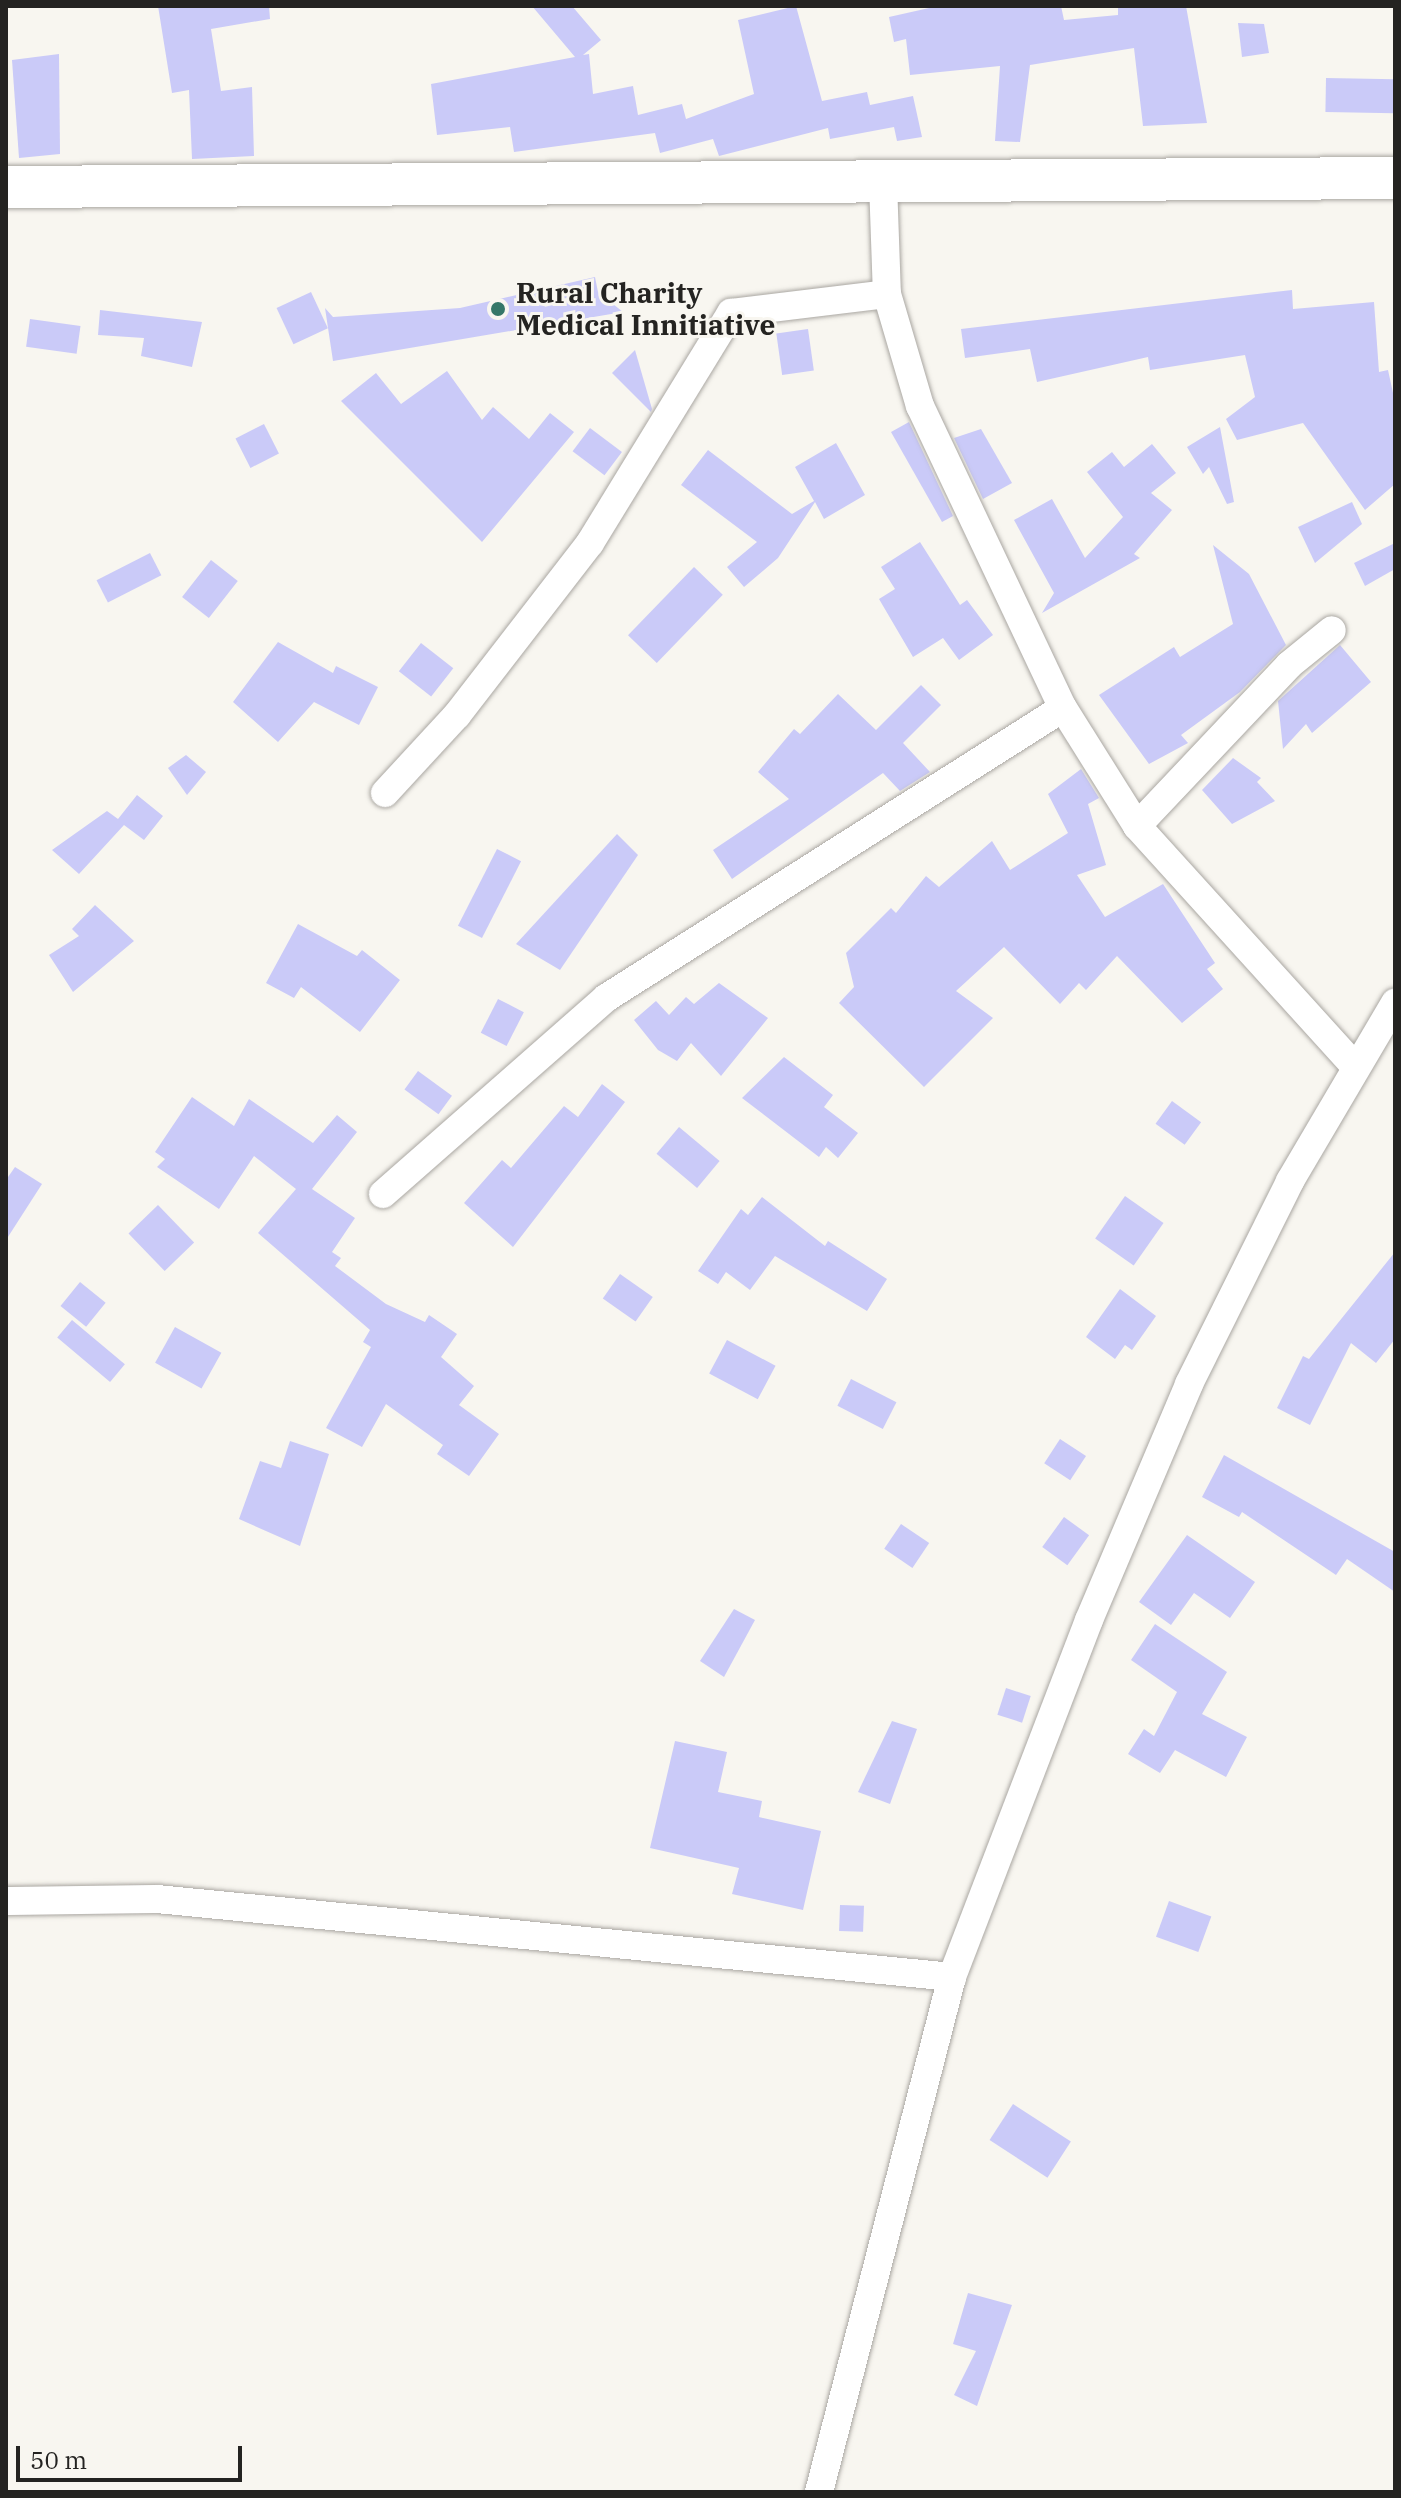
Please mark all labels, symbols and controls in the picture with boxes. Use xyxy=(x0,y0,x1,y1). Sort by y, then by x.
place label: Rural Charity Medical Innitiative xyxy=(516,276,775,342)
marker: Rural Charity Medical Innitiative xyxy=(487,298,509,320)
scale bar xyxy=(20,2430,246,2480)
text: 50 m xyxy=(30,2444,87,2476)

